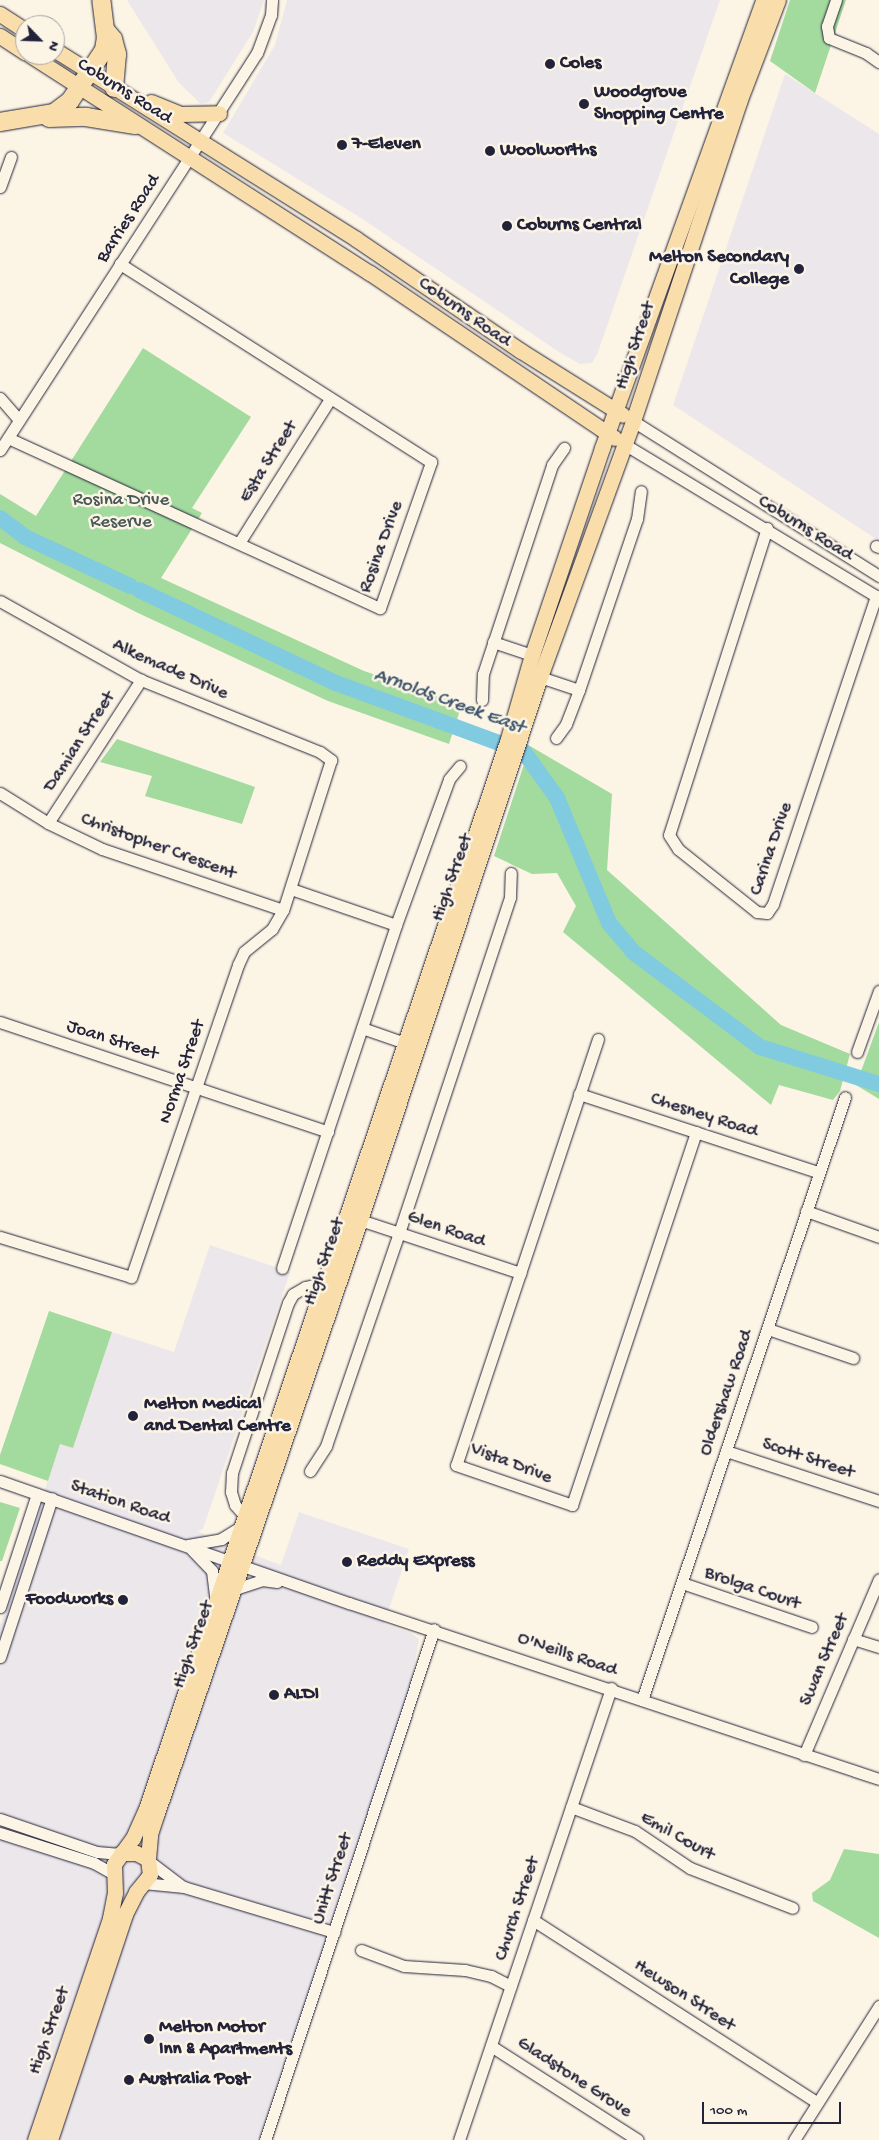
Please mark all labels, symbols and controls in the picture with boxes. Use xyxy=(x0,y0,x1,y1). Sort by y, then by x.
north arrow xyxy=(15,15,65,65)
text: N xyxy=(44,38,63,54)
place label: Coles xyxy=(560,53,601,75)
street label: Coburns Road xyxy=(72,54,176,130)
marker: Coles xyxy=(544,58,556,70)
place label: Woodgrove Shopping Centre xyxy=(594,82,723,126)
marker: Woodgrove Shopping Centre xyxy=(578,98,590,110)
place label: 7-Eleven xyxy=(352,134,421,156)
marker: 7-Eleven xyxy=(336,139,348,151)
place label: Woolworths xyxy=(500,140,596,162)
marker: Woolworths xyxy=(484,145,496,157)
street label: Barries Road xyxy=(92,171,166,267)
place label: Coburns Central xyxy=(517,215,642,237)
marker: Coburns Central xyxy=(501,220,513,232)
place label: Melton Secondary College xyxy=(649,247,789,291)
marker: Melton Secondary College xyxy=(793,263,805,275)
street label: Coburns Road xyxy=(413,273,515,353)
street label: High Street xyxy=(611,299,661,393)
street label: Esta Street xyxy=(235,417,303,507)
park label: Rosina Drive Reserve xyxy=(73,490,169,534)
street label: Coburns Road xyxy=(753,491,857,567)
street label: Rosina Drive xyxy=(355,498,409,596)
street label: Alkemade Drive xyxy=(108,634,232,706)
water label: Arnolds Creek East xyxy=(371,664,527,740)
street label: Damian Street xyxy=(39,687,121,797)
street label: Carina Drive xyxy=(745,799,799,899)
street label: Christopher Crescent xyxy=(77,808,239,886)
street label: High Street xyxy=(427,831,479,925)
street label: Joan Street xyxy=(63,1016,161,1066)
street label: Norma Street xyxy=(155,1017,211,1127)
street label: Chesney Road xyxy=(647,1088,761,1144)
street label: Glen Road xyxy=(404,1206,488,1254)
street label: High Street xyxy=(299,1215,351,1309)
street label: Oldershaw Road xyxy=(695,1327,759,1459)
place label: Melton Medical and Dental Centre xyxy=(144,1394,291,1438)
marker: Melton Medical and Dental Centre xyxy=(126,1409,140,1423)
street label: Scott Street xyxy=(759,1433,857,1485)
street label: Vista Drive xyxy=(467,1438,555,1490)
street label: Station Road xyxy=(67,1475,173,1531)
place label: Reddy Express xyxy=(357,1551,475,1573)
marker: Reddy Express xyxy=(341,1556,353,1568)
street label: Brolga Court xyxy=(701,1562,803,1616)
place label: Foodworks xyxy=(26,1589,113,1611)
marker: Foodworks xyxy=(117,1594,129,1606)
street label: High Street xyxy=(168,1598,220,1692)
street label: Swan Street xyxy=(795,1610,855,1710)
street label: O'Neills Road xyxy=(514,1627,620,1683)
place label: ALDI xyxy=(284,1684,319,1706)
marker: ALDI xyxy=(268,1689,280,1701)
street label: Emil Court xyxy=(636,1807,718,1867)
street label: Unitt Street xyxy=(308,1830,358,1928)
street label: Church Street xyxy=(490,1854,546,1964)
street label: Hewson Street xyxy=(629,1955,739,2037)
street label: High Street xyxy=(24,1984,76,2078)
place label: Melton Motor Inn & Apartments xyxy=(159,2017,292,2061)
street label: Gladstone Grove xyxy=(512,2032,636,2124)
marker: Melton Motor Inn & Apartments xyxy=(143,2033,155,2045)
place label: Australia Post xyxy=(139,2069,250,2091)
marker: Australia Post xyxy=(123,2074,135,2086)
scale bar xyxy=(704,2092,843,2124)
text: 100 m xyxy=(710,2102,747,2120)

